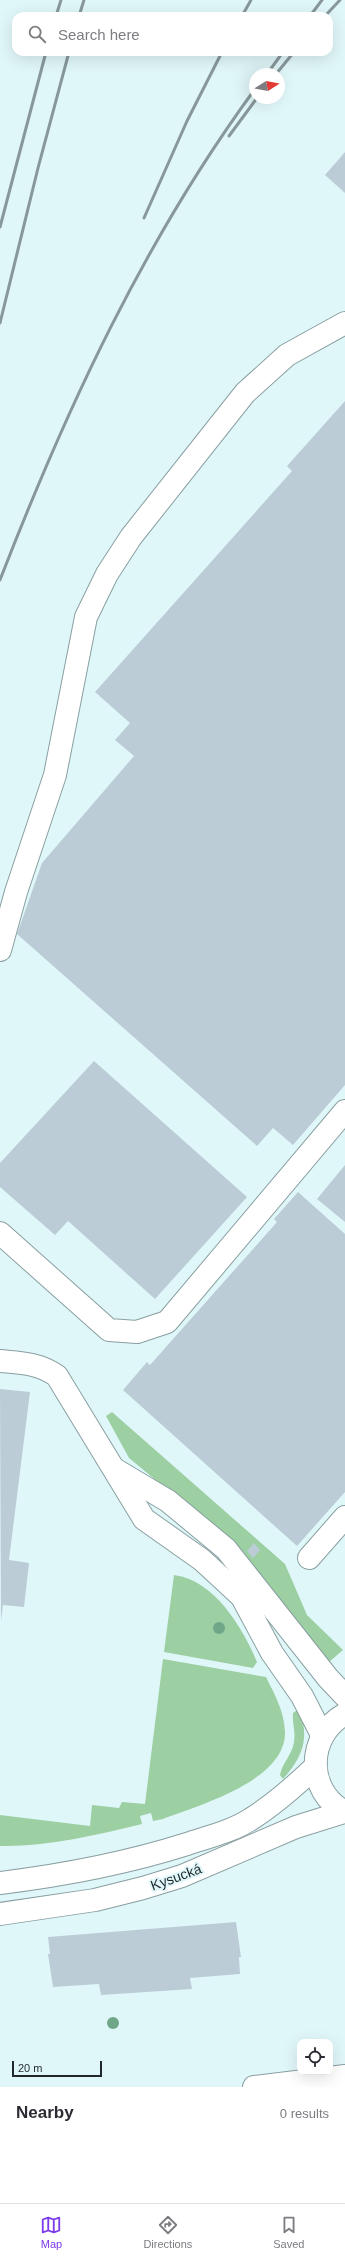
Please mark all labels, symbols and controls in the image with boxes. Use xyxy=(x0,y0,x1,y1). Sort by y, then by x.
search box xyxy=(12,12,333,56)
icon: search xyxy=(26,23,48,45)
text: Search here xyxy=(58,26,140,43)
north arrow xyxy=(249,68,285,104)
street label: Kysucká xyxy=(148,1860,204,1894)
map controls xyxy=(297,2039,333,2075)
button: locate xyxy=(297,2039,333,2075)
scale bar xyxy=(12,2059,102,2078)
text: 20 m xyxy=(18,2062,42,2074)
text: Nearby xyxy=(16,2103,74,2122)
text: 0 results xyxy=(280,2106,329,2121)
tab: Map xyxy=(40,2214,62,2250)
tab: Directions xyxy=(143,2214,192,2250)
tab: Saved xyxy=(273,2214,304,2250)

